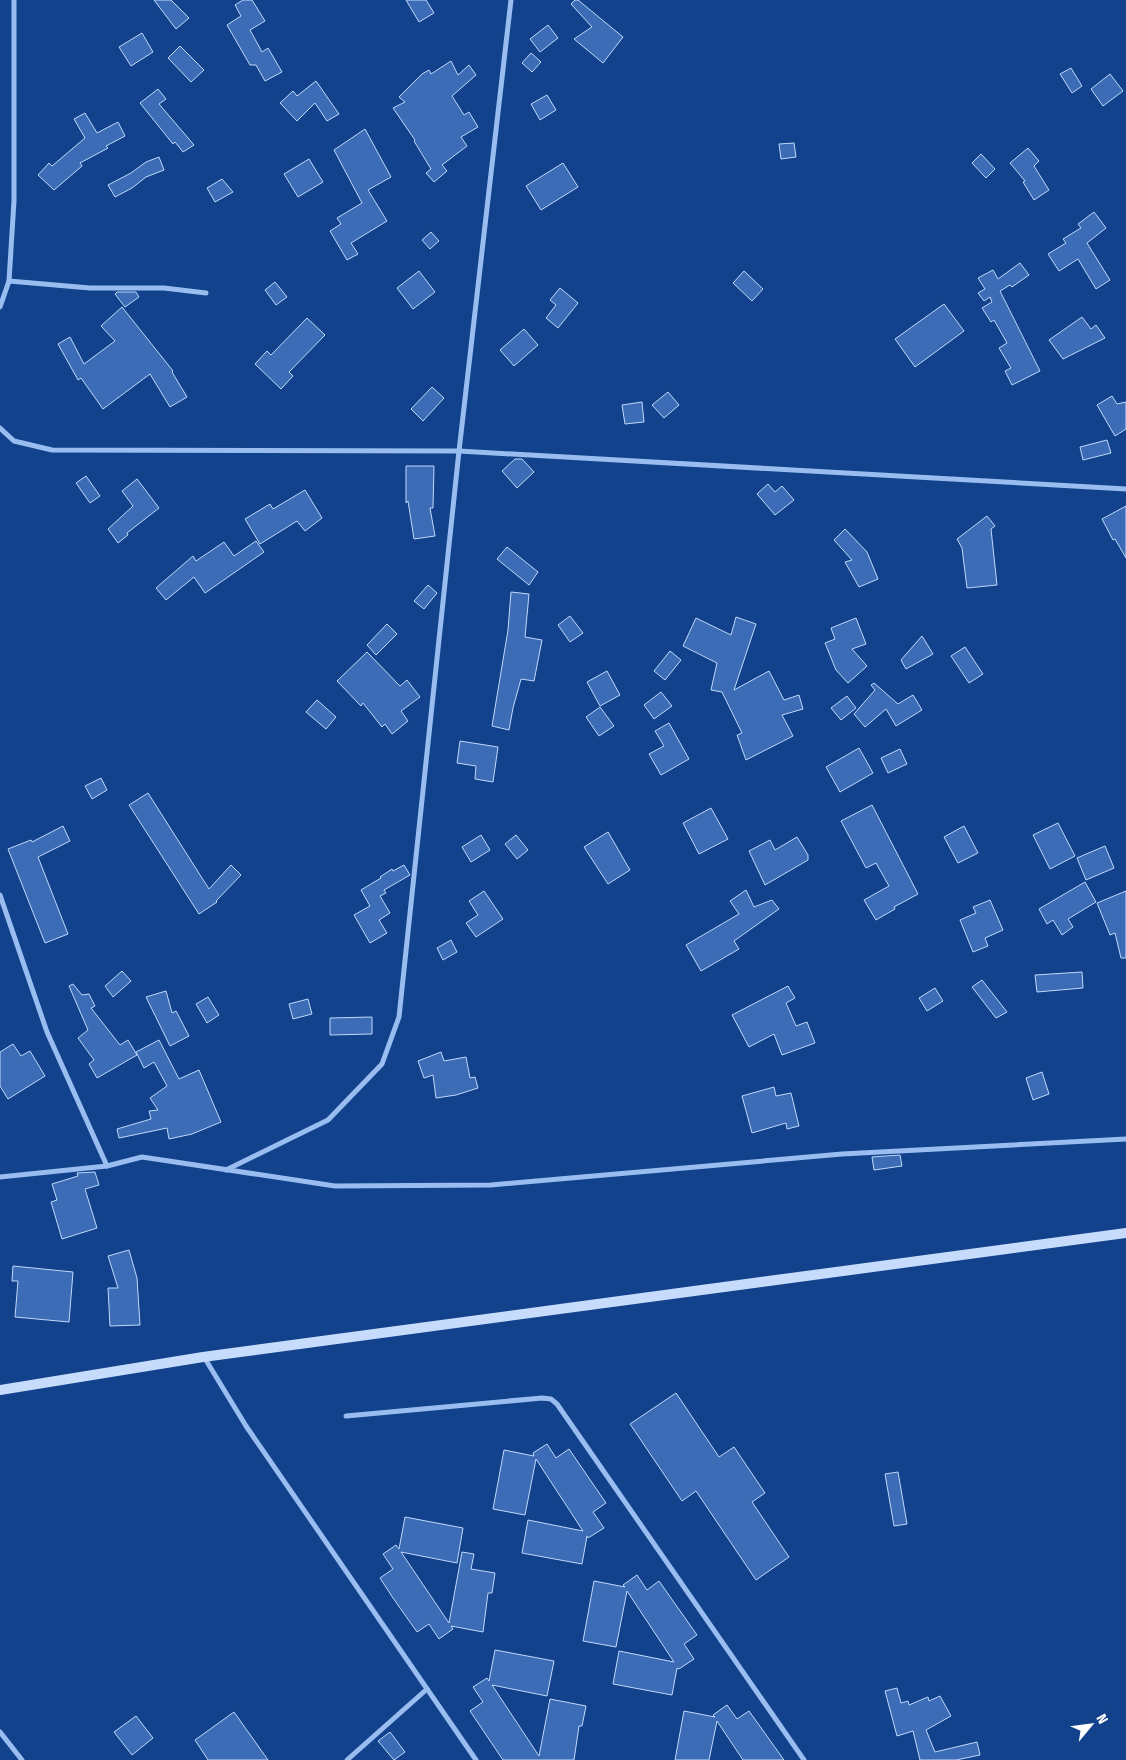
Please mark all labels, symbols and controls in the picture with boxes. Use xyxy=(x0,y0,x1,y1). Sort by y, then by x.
north arrow xyxy=(1066,1700,1116,1750)
text: N xyxy=(1092,1711,1111,1727)

